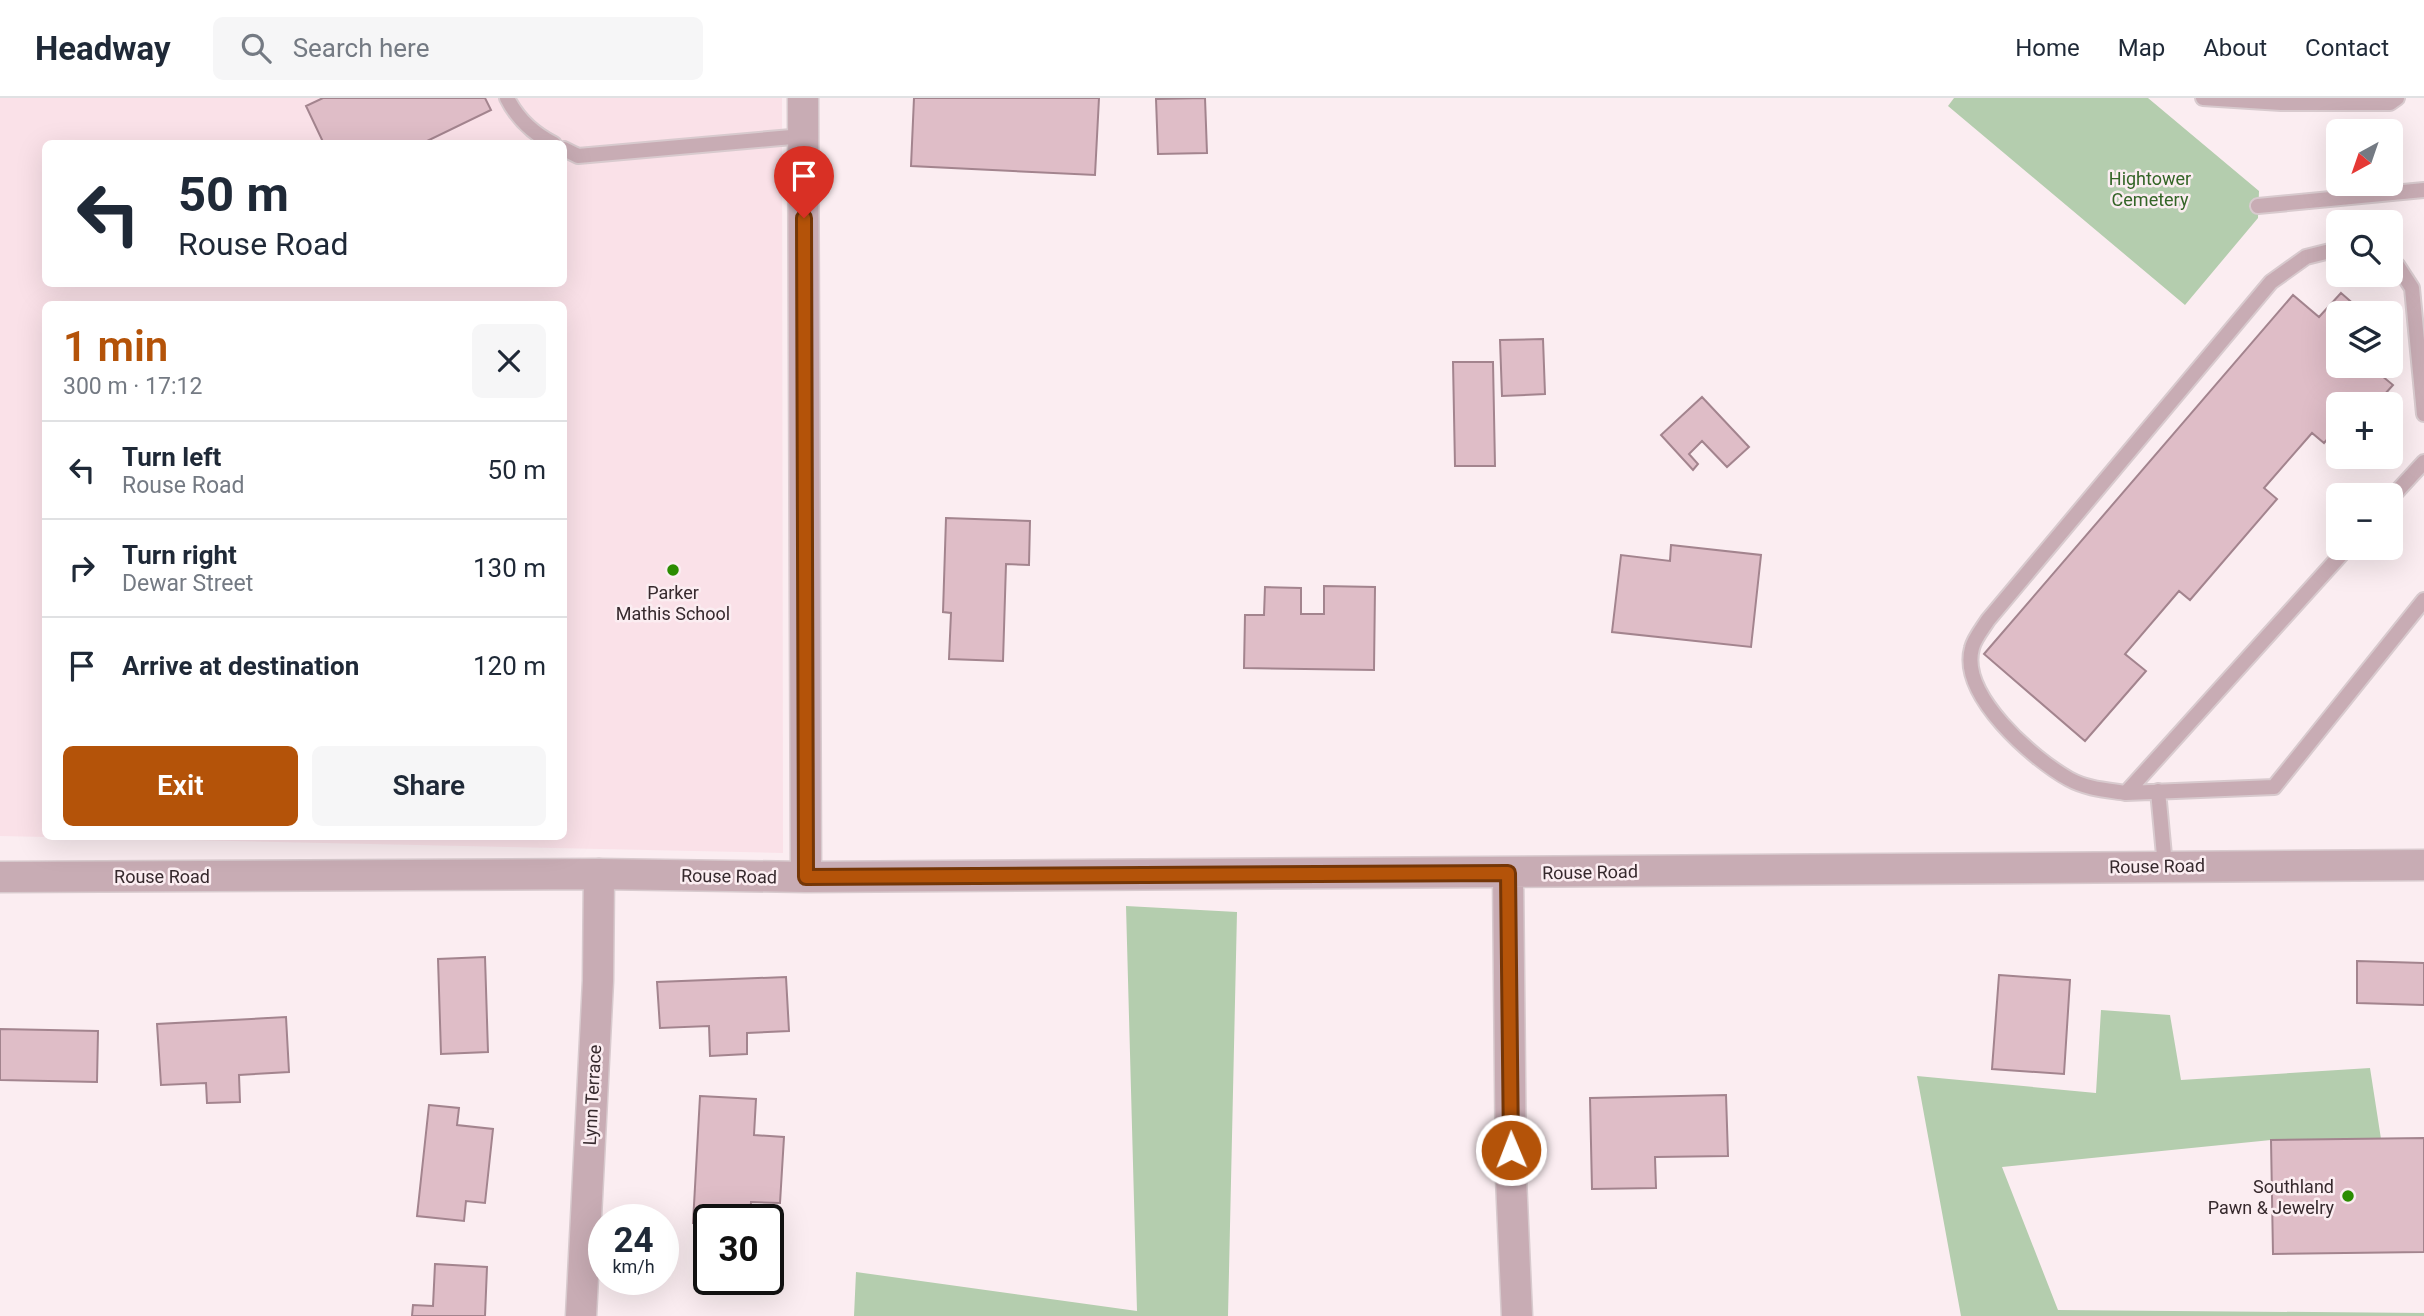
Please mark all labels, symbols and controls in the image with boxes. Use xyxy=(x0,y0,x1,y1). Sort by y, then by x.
search box xyxy=(213,17,703,80)
text: Headway xyxy=(35,29,171,68)
icon: search xyxy=(237,29,275,67)
text: Search here xyxy=(293,33,429,63)
text: Home xyxy=(2015,34,2080,62)
text: Map xyxy=(2118,34,2165,62)
text: About xyxy=(2203,34,2267,62)
text: Contact xyxy=(2305,34,2389,62)
north arrow xyxy=(2326,119,2403,196)
map controls xyxy=(2326,119,2403,560)
pin xyxy=(774,146,834,218)
icon: arrive xyxy=(785,157,823,195)
text: 50 m xyxy=(178,166,289,223)
icon: left xyxy=(63,168,154,259)
park label: Hightower Cemetery xyxy=(2109,168,2191,210)
button: search xyxy=(2326,210,2403,287)
text: Rouse Road xyxy=(178,225,348,263)
button: layers xyxy=(2326,301,2403,378)
text: 1 min xyxy=(63,322,168,371)
button: close xyxy=(472,324,546,398)
text: 300 m · 17:12 xyxy=(63,373,202,400)
button: + xyxy=(2326,392,2403,469)
text: Turn left xyxy=(122,442,221,472)
icon: left xyxy=(63,451,101,489)
text: 50 m xyxy=(488,455,546,485)
text: Rouse Road xyxy=(122,472,245,499)
button: − xyxy=(2326,483,2403,560)
text: Turn right xyxy=(122,540,237,570)
icon: right xyxy=(63,549,101,587)
text: 130 m xyxy=(473,553,546,583)
marker: Parker Mathis School xyxy=(665,562,681,578)
text: Dewar Street xyxy=(122,570,253,597)
place label: Parker Mathis School xyxy=(616,582,730,624)
icon: arrive xyxy=(63,647,101,685)
text: Arrive at destination xyxy=(122,651,359,681)
text: 120 m xyxy=(473,651,546,681)
button: Exit xyxy=(63,746,298,826)
button: Share xyxy=(312,746,546,826)
street label: Rouse Road xyxy=(2109,855,2205,877)
street label: Rouse Road xyxy=(1542,861,1638,883)
street label: Rouse Road xyxy=(681,865,777,887)
street label: Rouse Road xyxy=(114,866,210,887)
street label: Lynn Terrace xyxy=(579,1044,605,1146)
position arrow xyxy=(1474,1113,1548,1187)
place label: Southland Pawn & Jewelry xyxy=(2208,1176,2334,1218)
marker: Southland Pawn & Jewelry xyxy=(2340,1188,2356,1204)
speed limit sign: 30 xyxy=(693,1204,784,1295)
text: 24 xyxy=(613,1220,654,1261)
text: km/h xyxy=(612,1256,655,1277)

